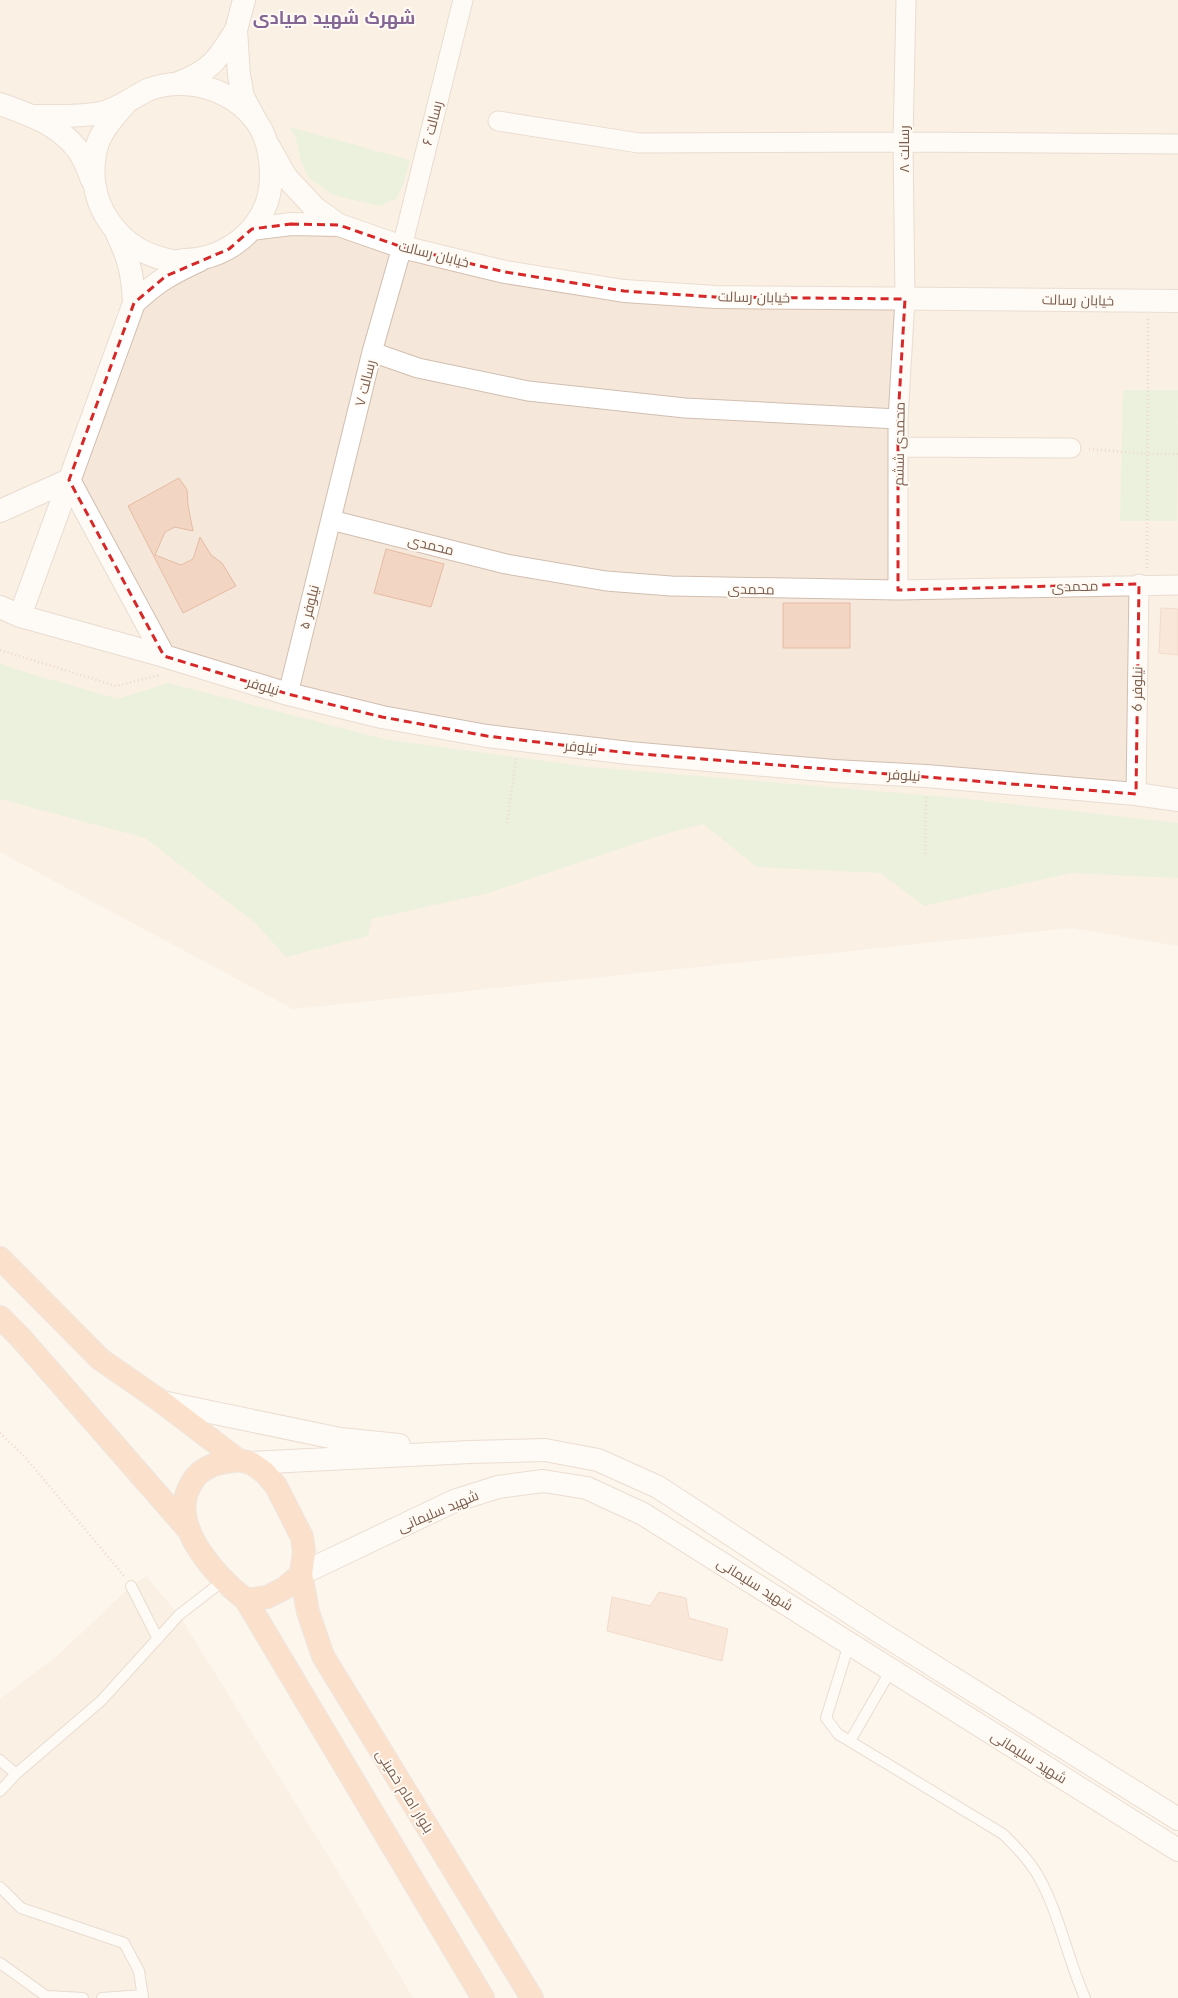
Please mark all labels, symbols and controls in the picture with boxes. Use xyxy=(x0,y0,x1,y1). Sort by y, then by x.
district label: شهرک شهید صیادی xyxy=(253,5,415,31)
street label: رسالت ۶ xyxy=(417,98,447,148)
street label: ۸ رسالت xyxy=(894,125,914,173)
street label: خیابان رسالت xyxy=(397,236,471,272)
street label: خیابان رسالت xyxy=(718,286,790,308)
street label: خیابان رسالت xyxy=(1042,289,1114,311)
street label: رسالت ۷ xyxy=(350,357,380,409)
street label: محمدی ششم xyxy=(888,402,910,486)
street label: محمدی xyxy=(406,530,456,560)
street label: محمدی xyxy=(1051,576,1099,596)
street label: محمدی xyxy=(727,579,775,599)
street label: نیلوفر ۵ xyxy=(294,583,324,631)
street label: نیلوفر 6 xyxy=(1127,666,1147,712)
street label: نیلوفر xyxy=(243,671,282,700)
street label: نیلوفر xyxy=(563,735,598,759)
street label: نیلوفر xyxy=(886,764,921,786)
street label: شهید سلیمانی xyxy=(394,1485,482,1537)
street label: شهید سلیمانی xyxy=(713,1553,797,1615)
street label: شهید سلیمانی xyxy=(987,1726,1071,1788)
street label: بلوار امام خمینی xyxy=(371,1745,439,1837)

